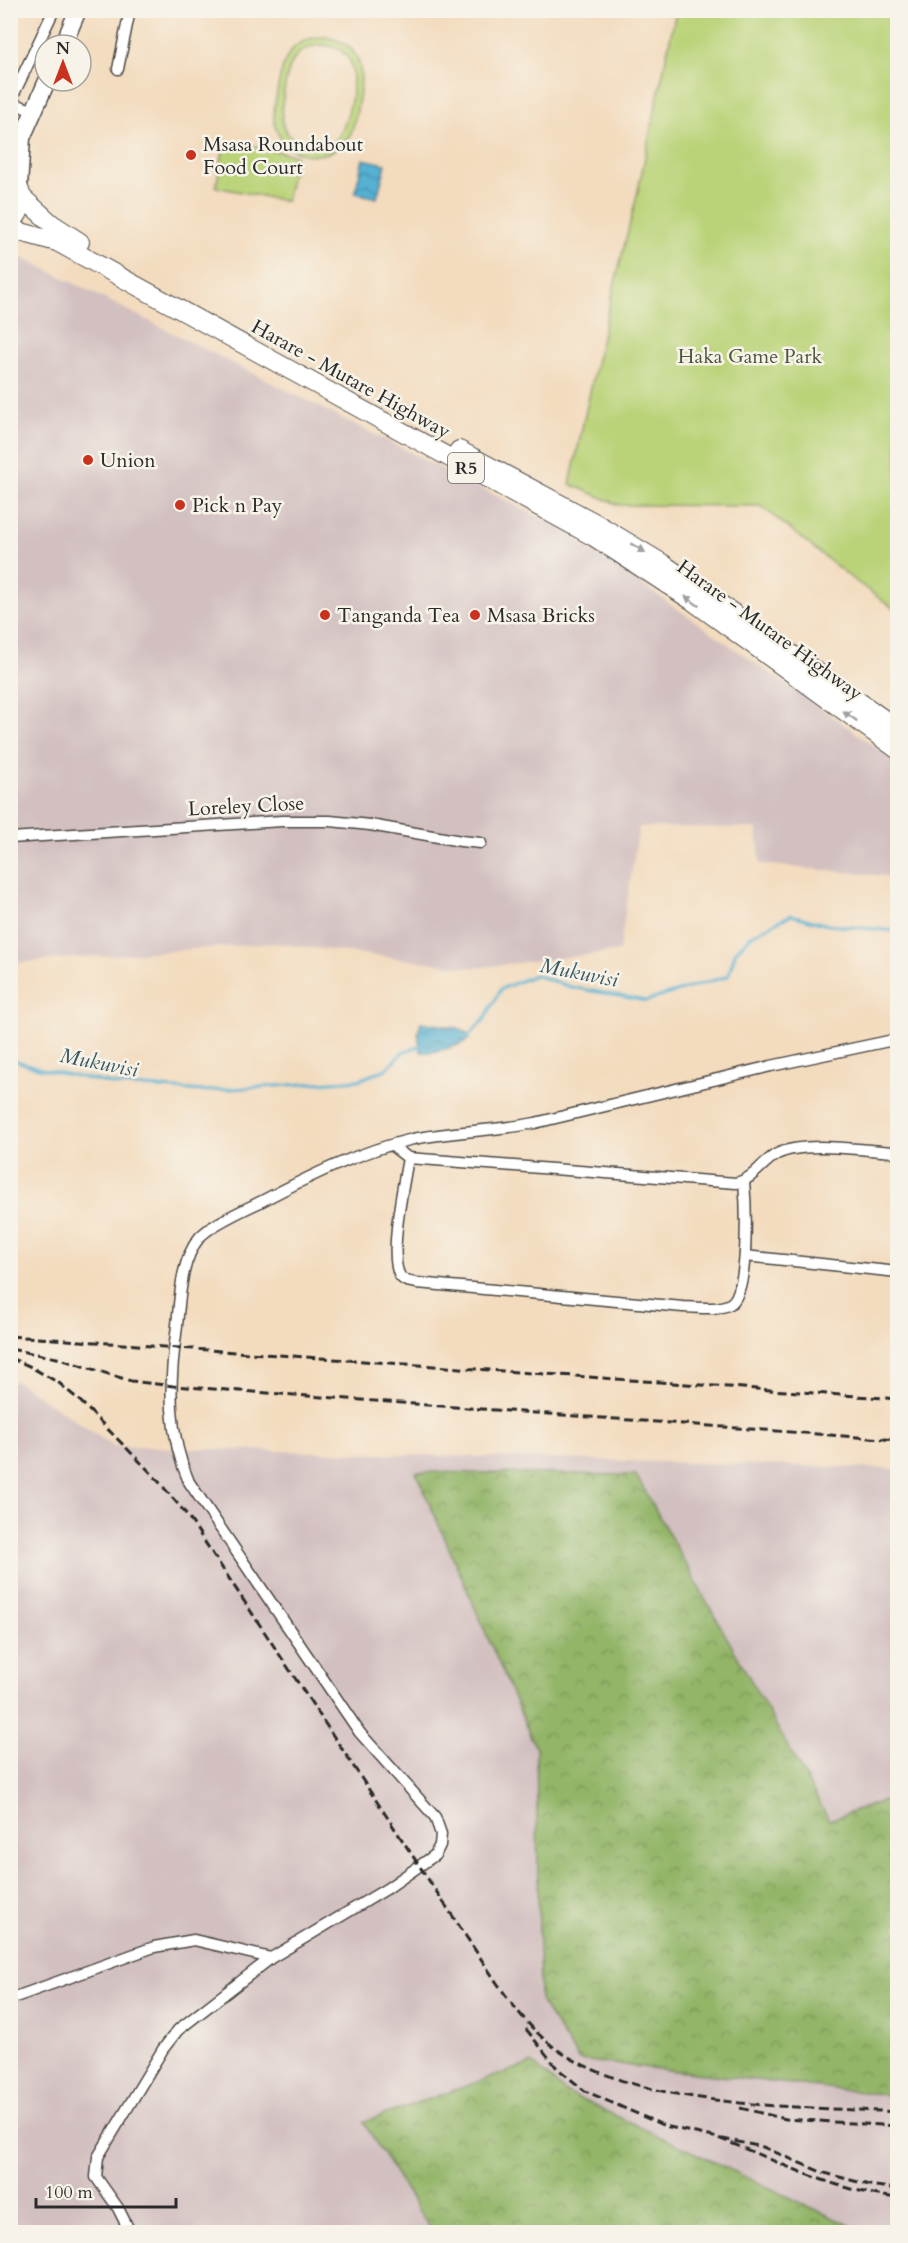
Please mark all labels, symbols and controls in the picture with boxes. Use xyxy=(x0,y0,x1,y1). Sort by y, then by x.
north arrow xyxy=(33,33,93,93)
text: N xyxy=(56,38,70,60)
place label: Msasa Roundabout Food Court xyxy=(203,131,364,181)
marker: Msasa Roundabout Food Court xyxy=(184,148,198,162)
street label: Harare - Mutare Highway xyxy=(247,313,456,445)
park label: Haka Game Park xyxy=(678,343,822,370)
place label: Union xyxy=(100,447,156,474)
marker: Union xyxy=(81,453,95,467)
road number: R5 xyxy=(448,453,484,483)
place label: Pick n Pay xyxy=(192,492,283,519)
marker: Pick n Pay xyxy=(173,498,187,512)
one-way arrow xyxy=(630,542,646,553)
street label: Harare - Mutare Highway xyxy=(672,553,869,707)
one-way arrow xyxy=(685,595,701,607)
place label: Tanganda Tea xyxy=(337,602,460,629)
place label: Msasa Bricks xyxy=(487,602,595,629)
marker: Tanganda Tea xyxy=(318,608,332,622)
marker: Msasa Bricks xyxy=(468,608,482,622)
one-way arrow xyxy=(843,710,858,722)
street label: Loreley Close xyxy=(187,789,305,823)
water label: Mukuvisi xyxy=(537,951,621,995)
water label: Mukuvisi xyxy=(57,1041,141,1085)
scale bar xyxy=(36,2171,176,2209)
text: 100 m xyxy=(45,2180,93,2205)

